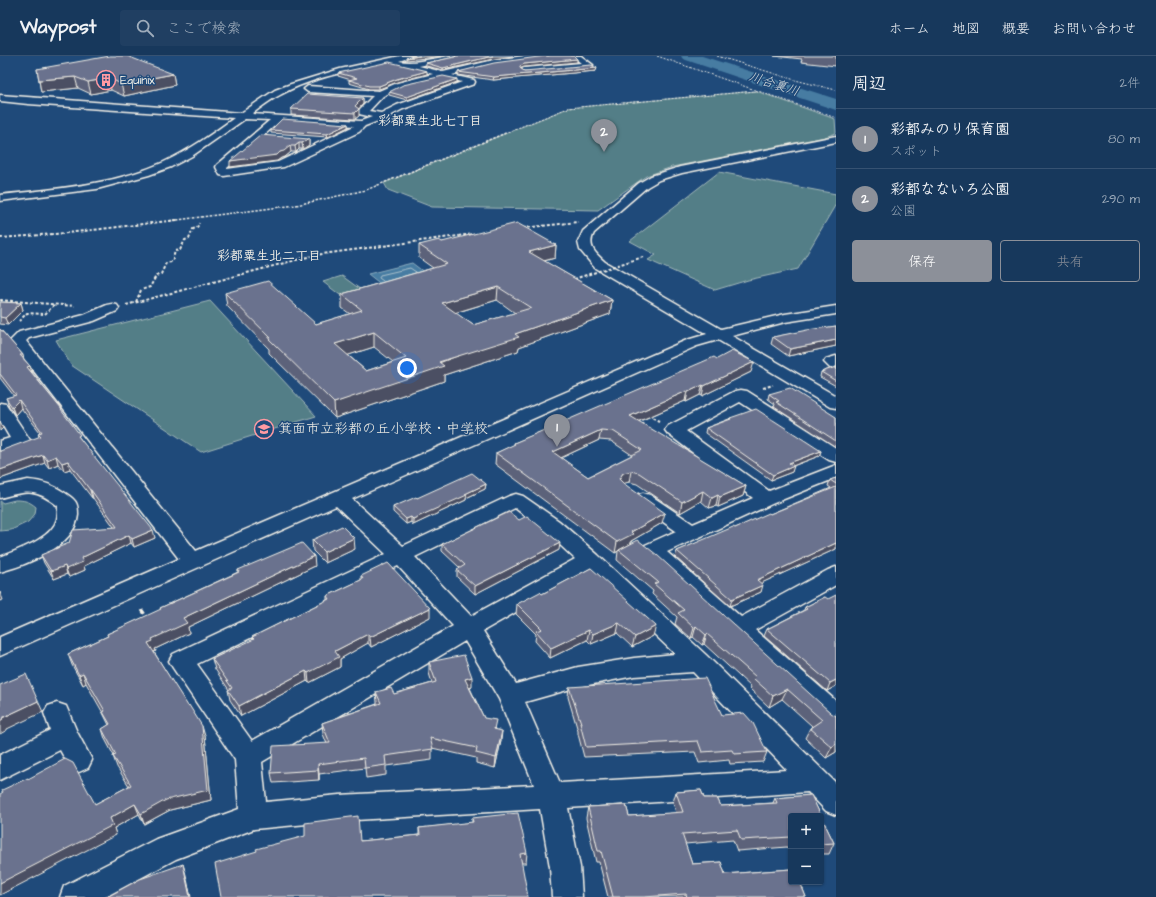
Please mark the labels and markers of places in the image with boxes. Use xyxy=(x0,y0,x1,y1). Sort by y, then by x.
building icon: Equinix xyxy=(95,69,117,91)
place label: Equinix xyxy=(120,72,155,89)
pin: 2 xyxy=(591,119,617,152)
pin: 1 xyxy=(544,414,570,447)
school or university icon: 箕面市立彩都の丘小学校・中学校 xyxy=(253,418,275,440)
place label: 箕面市立彩都の丘小学校・中学校 xyxy=(278,419,488,439)

